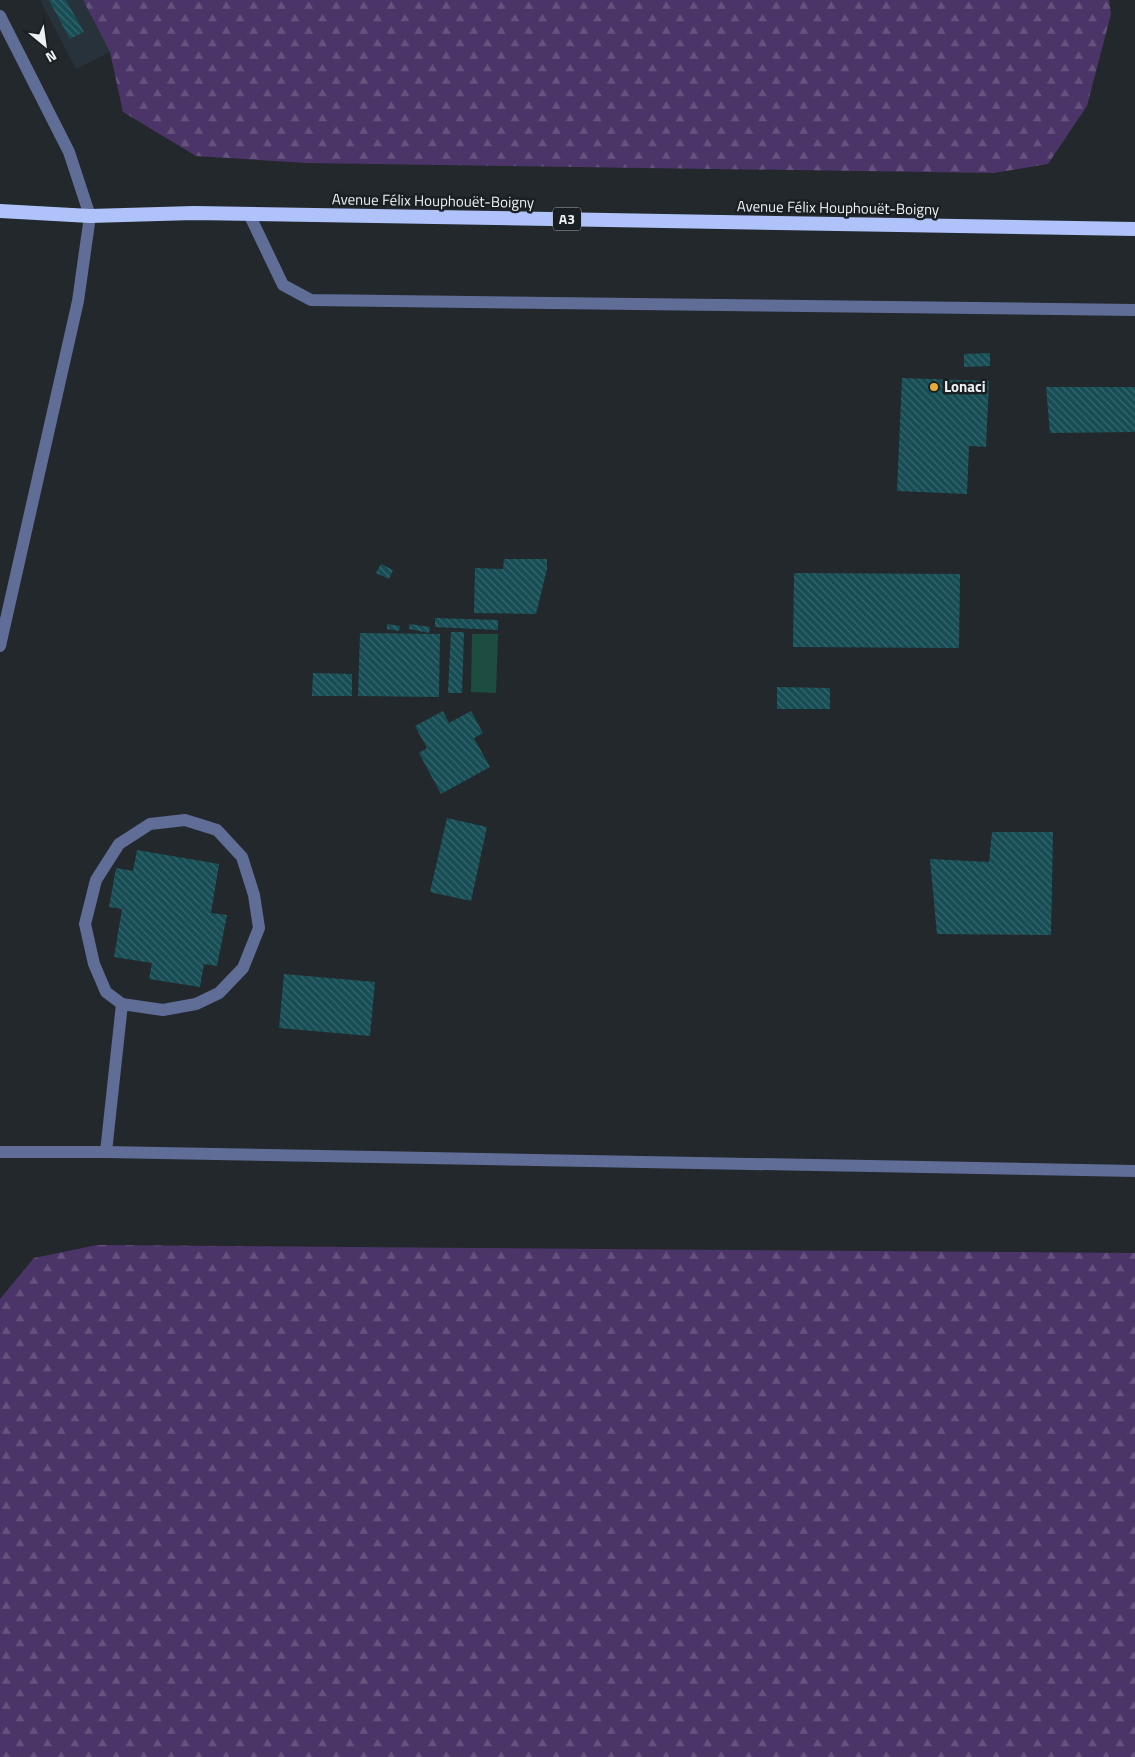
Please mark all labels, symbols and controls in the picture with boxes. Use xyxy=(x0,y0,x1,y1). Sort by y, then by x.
north arrow xyxy=(20,20,70,70)
text: N xyxy=(42,45,61,68)
street label: Avenue Félix Houphouët-Boigny xyxy=(332,187,534,214)
street label: Avenue Félix Houphouët-Boigny xyxy=(737,194,939,221)
road number: A3 xyxy=(553,208,581,230)
place label: Lonaci xyxy=(944,375,986,398)
marker: Lonaci xyxy=(928,381,940,393)

